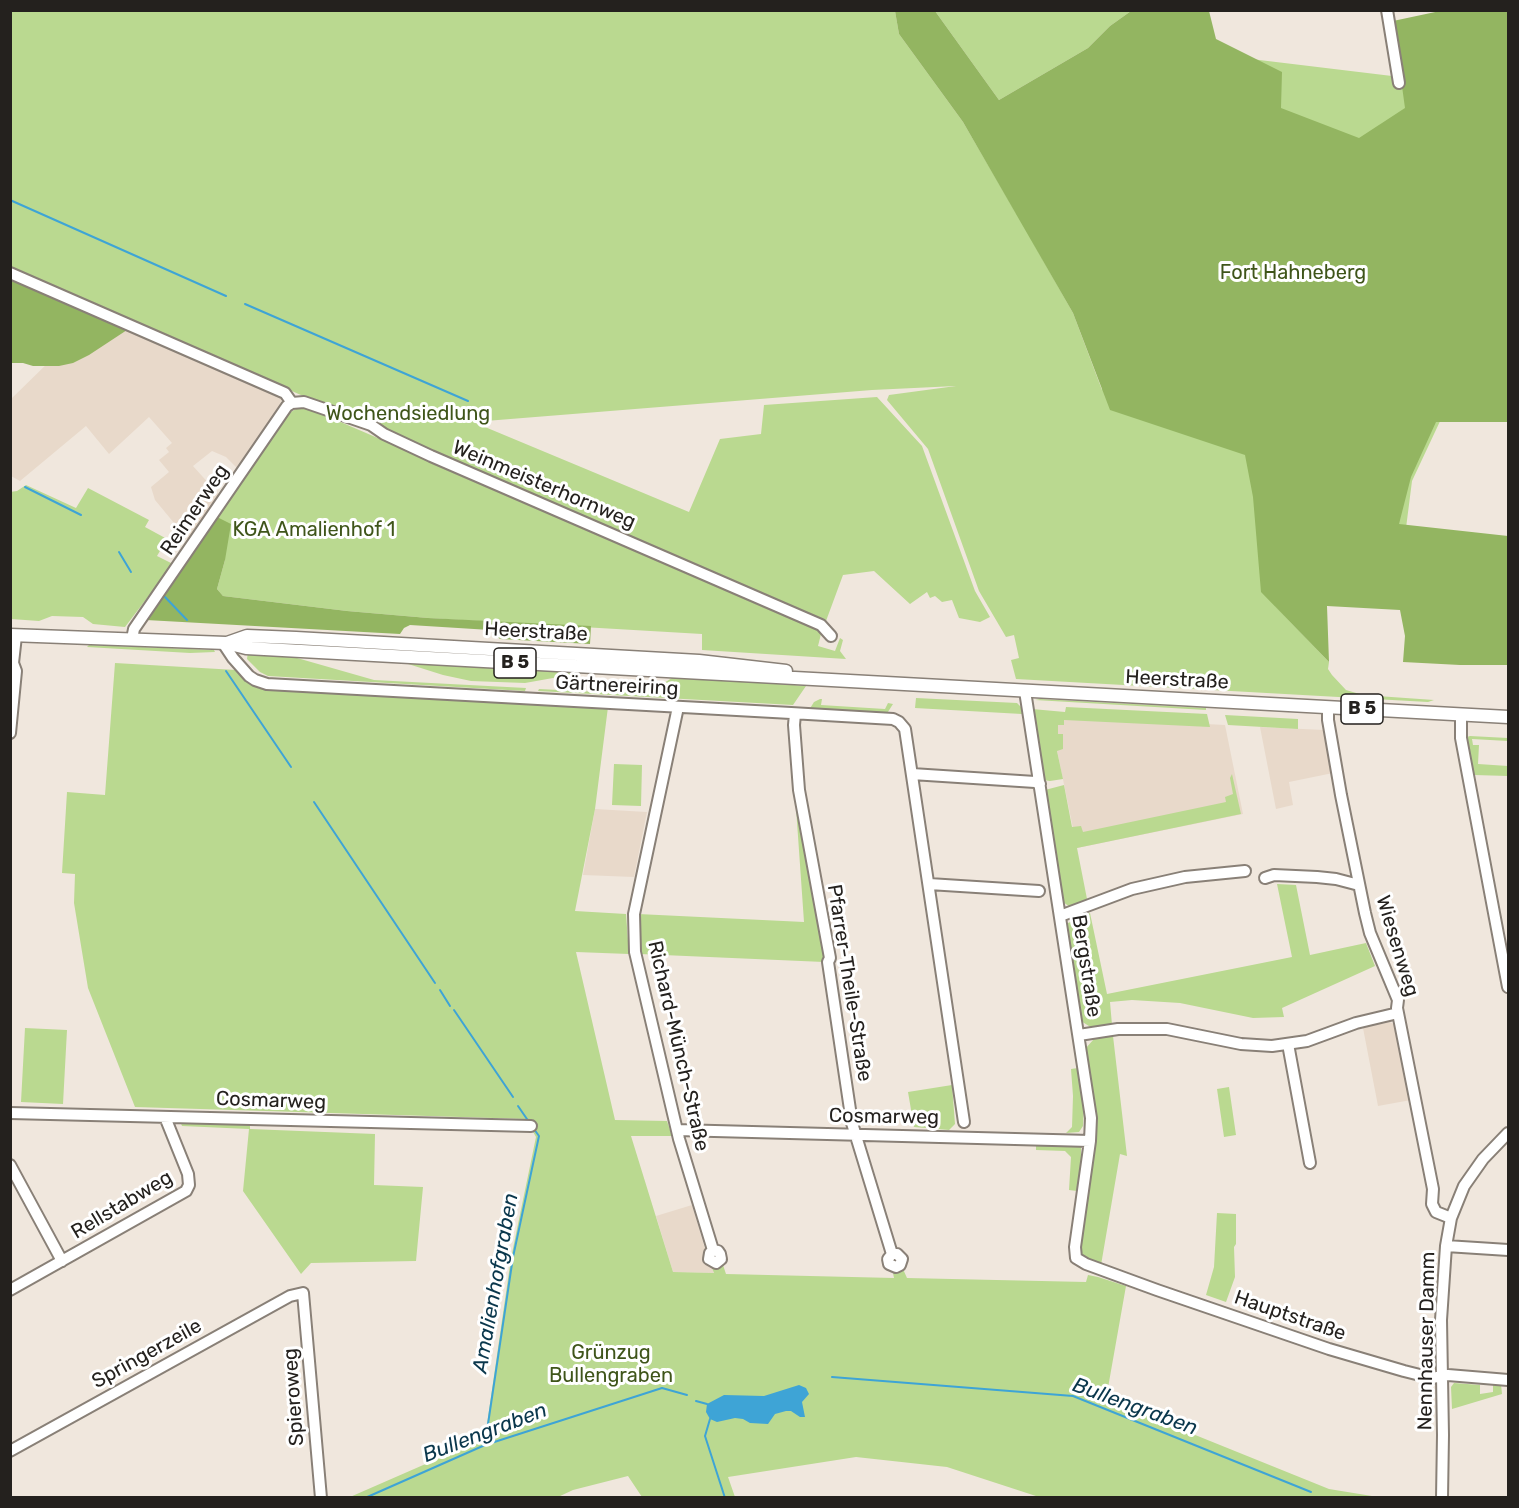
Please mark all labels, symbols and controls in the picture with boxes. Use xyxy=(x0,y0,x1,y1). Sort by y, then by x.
park label: Fort Hahneberg xyxy=(1220,261,1366,285)
park label: Wochendsiedlung xyxy=(326,402,490,426)
street label: Weinmeisterhornweg xyxy=(449,436,639,534)
street label: Reimerweg xyxy=(156,460,234,560)
park label: KGA Amalienhof 1 xyxy=(233,518,395,542)
street label: Heerstraße xyxy=(484,617,588,647)
road number: B 5 xyxy=(494,648,536,678)
street label: Heerstraße xyxy=(1125,665,1229,695)
street label: Gärtnereiring xyxy=(555,671,679,701)
road number: B 5 xyxy=(1341,694,1383,724)
street label: Pfarrer-Theile-Straße xyxy=(822,883,876,1083)
street label: Wiesenweg xyxy=(1370,893,1424,999)
street label: Bergstraße xyxy=(1066,913,1106,1019)
street label: Richard-Münch-Straße xyxy=(642,938,714,1154)
street label: Cosmarweg xyxy=(215,1087,327,1115)
street label: Cosmarweg xyxy=(829,1104,939,1130)
street label: Rellstabweg xyxy=(67,1165,177,1245)
water label: Amalienhofgraben xyxy=(468,1191,524,1375)
street label: Nennhauser Damm xyxy=(1413,1251,1441,1431)
street label: Hauptstraße xyxy=(1231,1286,1349,1346)
street label: Springerzeile xyxy=(88,1314,206,1394)
park label: Grünzug Bullengraben xyxy=(549,1341,673,1388)
street label: Spieroweg xyxy=(279,1347,309,1447)
water label: Bullengraben xyxy=(1069,1373,1201,1441)
water label: Bullengraben xyxy=(419,1398,551,1468)

